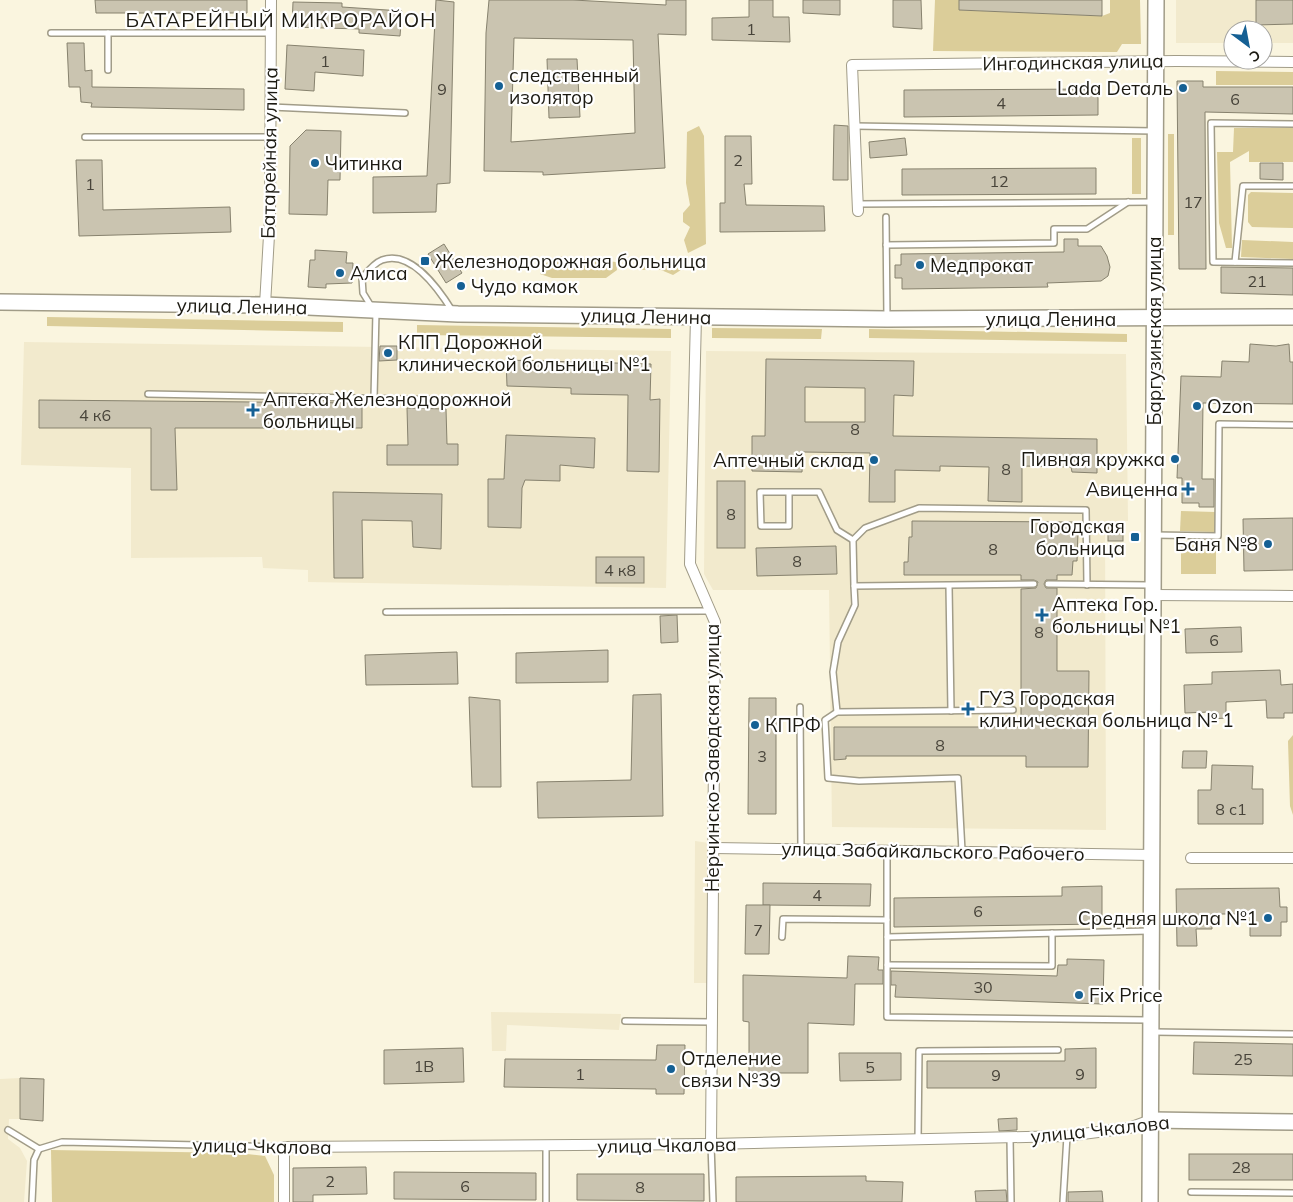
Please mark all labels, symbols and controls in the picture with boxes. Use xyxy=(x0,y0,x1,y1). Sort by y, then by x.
district label: БАТАРЕЙНЫЙ МИКРОРАЙОН xyxy=(126,7,436,32)
house number: 1 xyxy=(746,19,756,39)
north arrow xyxy=(1223,20,1273,70)
text: С xyxy=(1246,46,1264,66)
street label: Ингодинская улица xyxy=(982,48,1164,76)
house number: 1 xyxy=(320,51,330,71)
place label: следственный изолятор xyxy=(509,63,639,109)
street label: Батарейная улица xyxy=(256,67,282,239)
place label: Lada Dеталь xyxy=(1057,76,1173,100)
house number: 9 xyxy=(437,79,447,99)
marker: следственный изолятор xyxy=(493,80,505,92)
marker: Lada Dеталь xyxy=(1177,82,1189,94)
house number: 6 xyxy=(1230,89,1240,109)
house number: 4 xyxy=(996,93,1006,113)
house number: 2 xyxy=(733,150,743,170)
place label: Читинка xyxy=(325,151,403,175)
marker: Читинка xyxy=(309,157,321,169)
house number: 12 xyxy=(989,171,1009,191)
house number: 1 xyxy=(85,174,95,194)
house number: 17 xyxy=(1183,192,1203,212)
street label: Баргузинская улица xyxy=(1142,236,1166,426)
place label: Железнодорожная больница xyxy=(435,249,706,273)
place label: Медпрокат xyxy=(930,253,1033,277)
marker: Железнодорожная больница xyxy=(419,255,431,267)
marker: Медпрокат xyxy=(914,259,926,271)
place label: Алиса xyxy=(350,261,408,285)
marker: Алиса xyxy=(334,267,346,279)
house number: 21 xyxy=(1247,271,1267,291)
place label: Чудо камок xyxy=(471,274,578,298)
marker: Чудо камок xyxy=(455,280,467,292)
street label: улица Ленина xyxy=(176,293,308,319)
street label: улица Ленина xyxy=(580,303,712,329)
street label: улица Ленина xyxy=(986,307,1116,331)
place label: КПП Дорожной клинической больницы №1 xyxy=(398,330,651,376)
marker: КПП Дорожной клинической больницы №1 xyxy=(382,347,394,359)
place label: Аптека Железнодорожной больницы xyxy=(263,387,512,433)
place label: Ozon xyxy=(1207,394,1253,418)
marker: Ozon xyxy=(1191,400,1203,412)
marker: Аптека Железнодорожной больницы xyxy=(247,404,259,416)
house number: 4 к6 xyxy=(79,405,111,425)
house number: 8 xyxy=(850,419,860,439)
place label: Пивная кружка xyxy=(1021,447,1165,471)
place label: Аптечный склад xyxy=(713,448,864,472)
marker: Пивная кружка xyxy=(1169,453,1181,465)
marker: Аптечный склад xyxy=(868,454,880,466)
house number: 8 xyxy=(1001,459,1011,479)
place label: Авиценна xyxy=(1086,477,1178,501)
marker: Авиценна xyxy=(1182,483,1194,495)
house number: 8 xyxy=(726,504,736,524)
place label: Городская больница xyxy=(1030,514,1125,560)
marker: Городская больница xyxy=(1129,531,1141,543)
place label: Баня №8 xyxy=(1175,532,1258,556)
marker: Баня №8 xyxy=(1262,538,1274,550)
house number: 8 xyxy=(988,539,998,559)
house number: 8 xyxy=(792,551,802,571)
house number: 4 к8 xyxy=(604,560,636,580)
place label: Аптека Гор. больницы №1 xyxy=(1052,592,1181,638)
marker: Аптека Гор. больницы №1 xyxy=(1036,609,1048,621)
house number: 8 xyxy=(1034,622,1044,642)
street label: Нерчинско-Заводская улица xyxy=(700,624,724,892)
house number: 6 xyxy=(1209,630,1219,650)
place label: ГУЗ Городская клиническая больница № 1 xyxy=(979,686,1234,732)
marker: ГУЗ Городская клиническая больница № 1 xyxy=(961,702,975,716)
place label: КПРФ xyxy=(765,713,821,737)
marker: КПРФ xyxy=(749,719,761,731)
house number: 8 xyxy=(935,735,945,755)
house number: 3 xyxy=(757,746,767,766)
house number: 8 с1 xyxy=(1215,799,1247,819)
street label: улица Забайкальского Рабочего xyxy=(781,836,1085,866)
house number: 4 xyxy=(812,885,822,905)
house number: 6 xyxy=(973,901,983,921)
place label: Средняя школа №1 xyxy=(1078,906,1258,930)
marker: Средняя школа №1 xyxy=(1262,912,1274,924)
house number: 7 xyxy=(753,920,763,940)
house number: 30 xyxy=(973,977,993,997)
place label: Fix Price xyxy=(1089,983,1162,1007)
marker: Fix Price xyxy=(1073,989,1085,1001)
place label: Отделение связи №39 xyxy=(681,1046,781,1092)
house number: 25 xyxy=(1233,1049,1253,1069)
house number: 1В xyxy=(414,1056,434,1076)
house number: 5 xyxy=(865,1057,875,1077)
marker: Отделение связи №39 xyxy=(665,1063,677,1075)
house number: 1 xyxy=(575,1064,585,1084)
house number: 9 xyxy=(1075,1064,1085,1084)
house number: 9 xyxy=(991,1065,1001,1085)
street label: улица Чкалова xyxy=(1029,1110,1171,1148)
street label: улица Чкалова xyxy=(597,1132,737,1158)
street label: улица Чкалова xyxy=(192,1133,332,1159)
house number: 28 xyxy=(1231,1157,1251,1177)
house number: 2 xyxy=(325,1171,335,1191)
house number: 6 xyxy=(460,1176,470,1196)
house number: 8 xyxy=(635,1177,645,1197)

